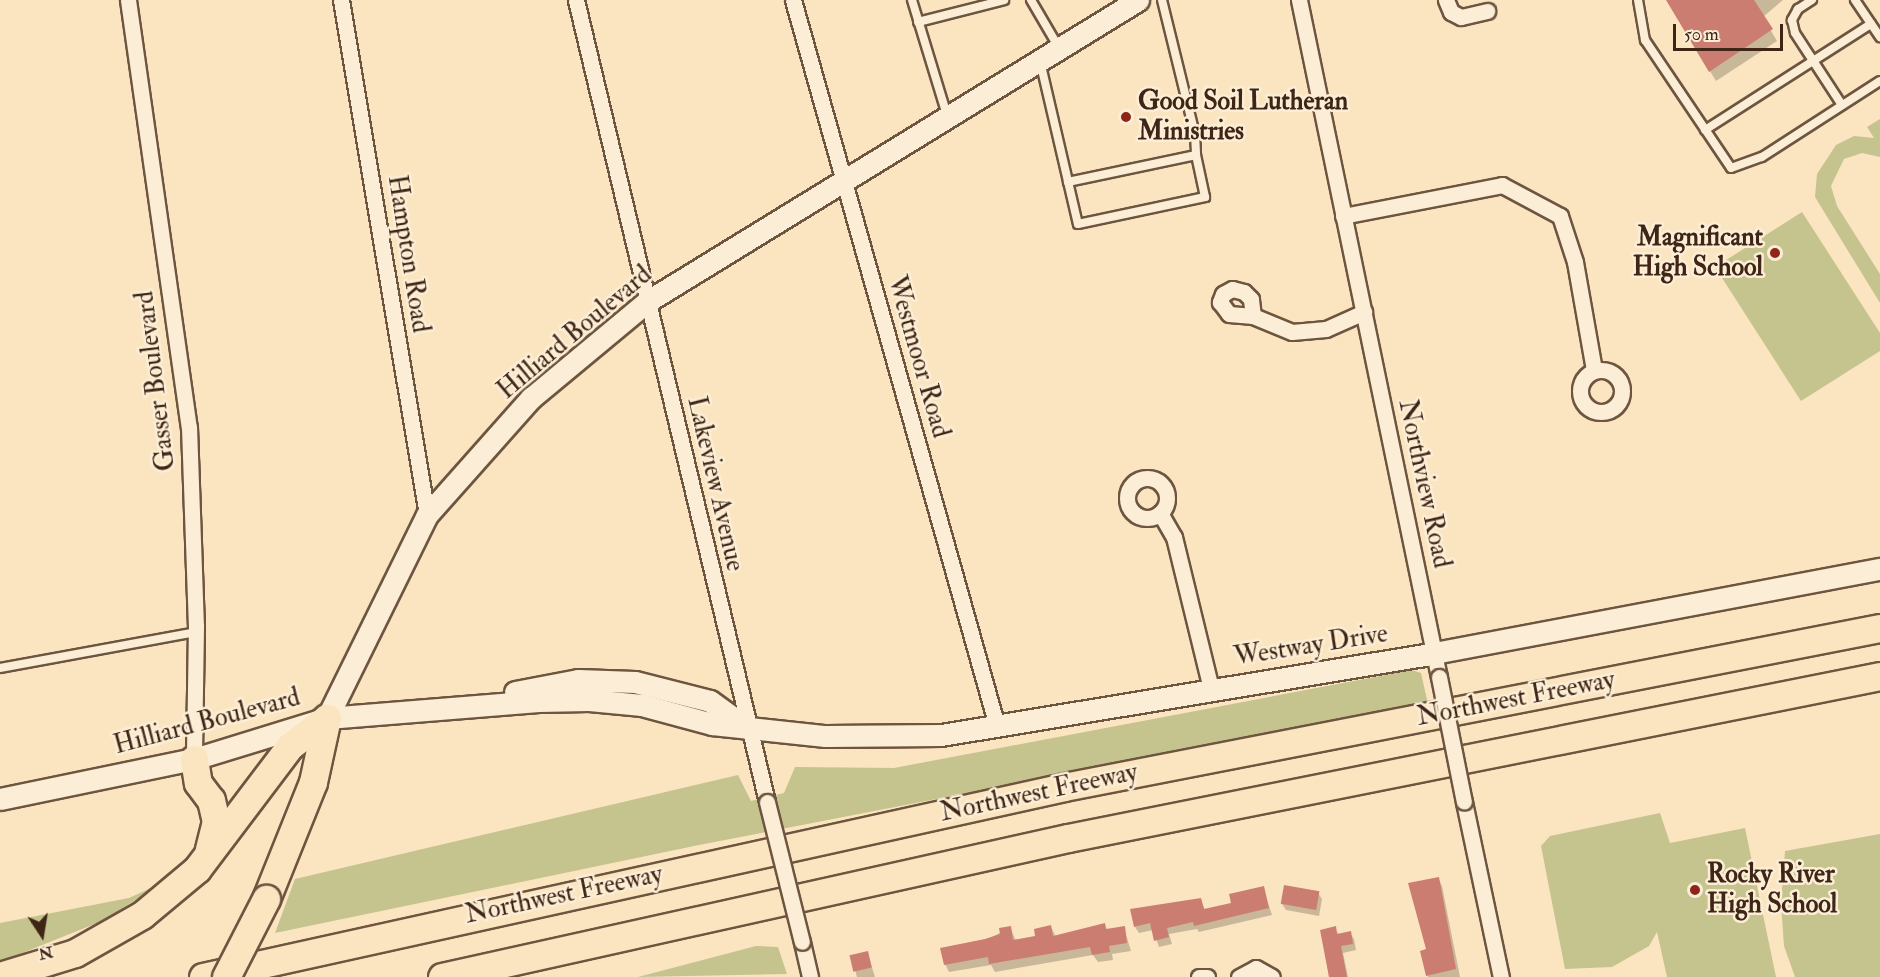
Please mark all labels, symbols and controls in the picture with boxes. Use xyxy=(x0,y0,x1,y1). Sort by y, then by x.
scale bar xyxy=(1676,12,1786,50)
text: 50 m xyxy=(1684,23,1719,46)
place label: Good Soil Lutheran Ministries xyxy=(1138,86,1348,148)
marker: Good Soil Lutheran Ministries xyxy=(1119,110,1133,124)
street label: Hampton Road xyxy=(380,173,436,335)
place label: Magnificant High School xyxy=(1633,222,1763,284)
marker: Magnificant High School xyxy=(1768,246,1782,260)
street label: Hilliard Boulevard xyxy=(492,259,658,407)
street label: Westmoor Road xyxy=(880,272,956,442)
street label: Gasser Boulevard xyxy=(129,289,183,473)
street label: Lakeview Avenue xyxy=(680,394,750,574)
street label: Northview Road xyxy=(1391,397,1457,571)
street label: Westway Drive xyxy=(1232,618,1390,674)
street label: Northwest Freeway xyxy=(1414,665,1618,733)
street label: Hilliard Boulevard xyxy=(110,682,304,762)
street label: Northwest Freeway xyxy=(937,757,1141,829)
street label: Northwest Freeway xyxy=(462,859,666,931)
place label: Rocky River High School xyxy=(1707,859,1837,921)
marker: Rocky River High School xyxy=(1688,883,1702,897)
north arrow xyxy=(12,905,72,965)
text: N xyxy=(37,941,55,964)

